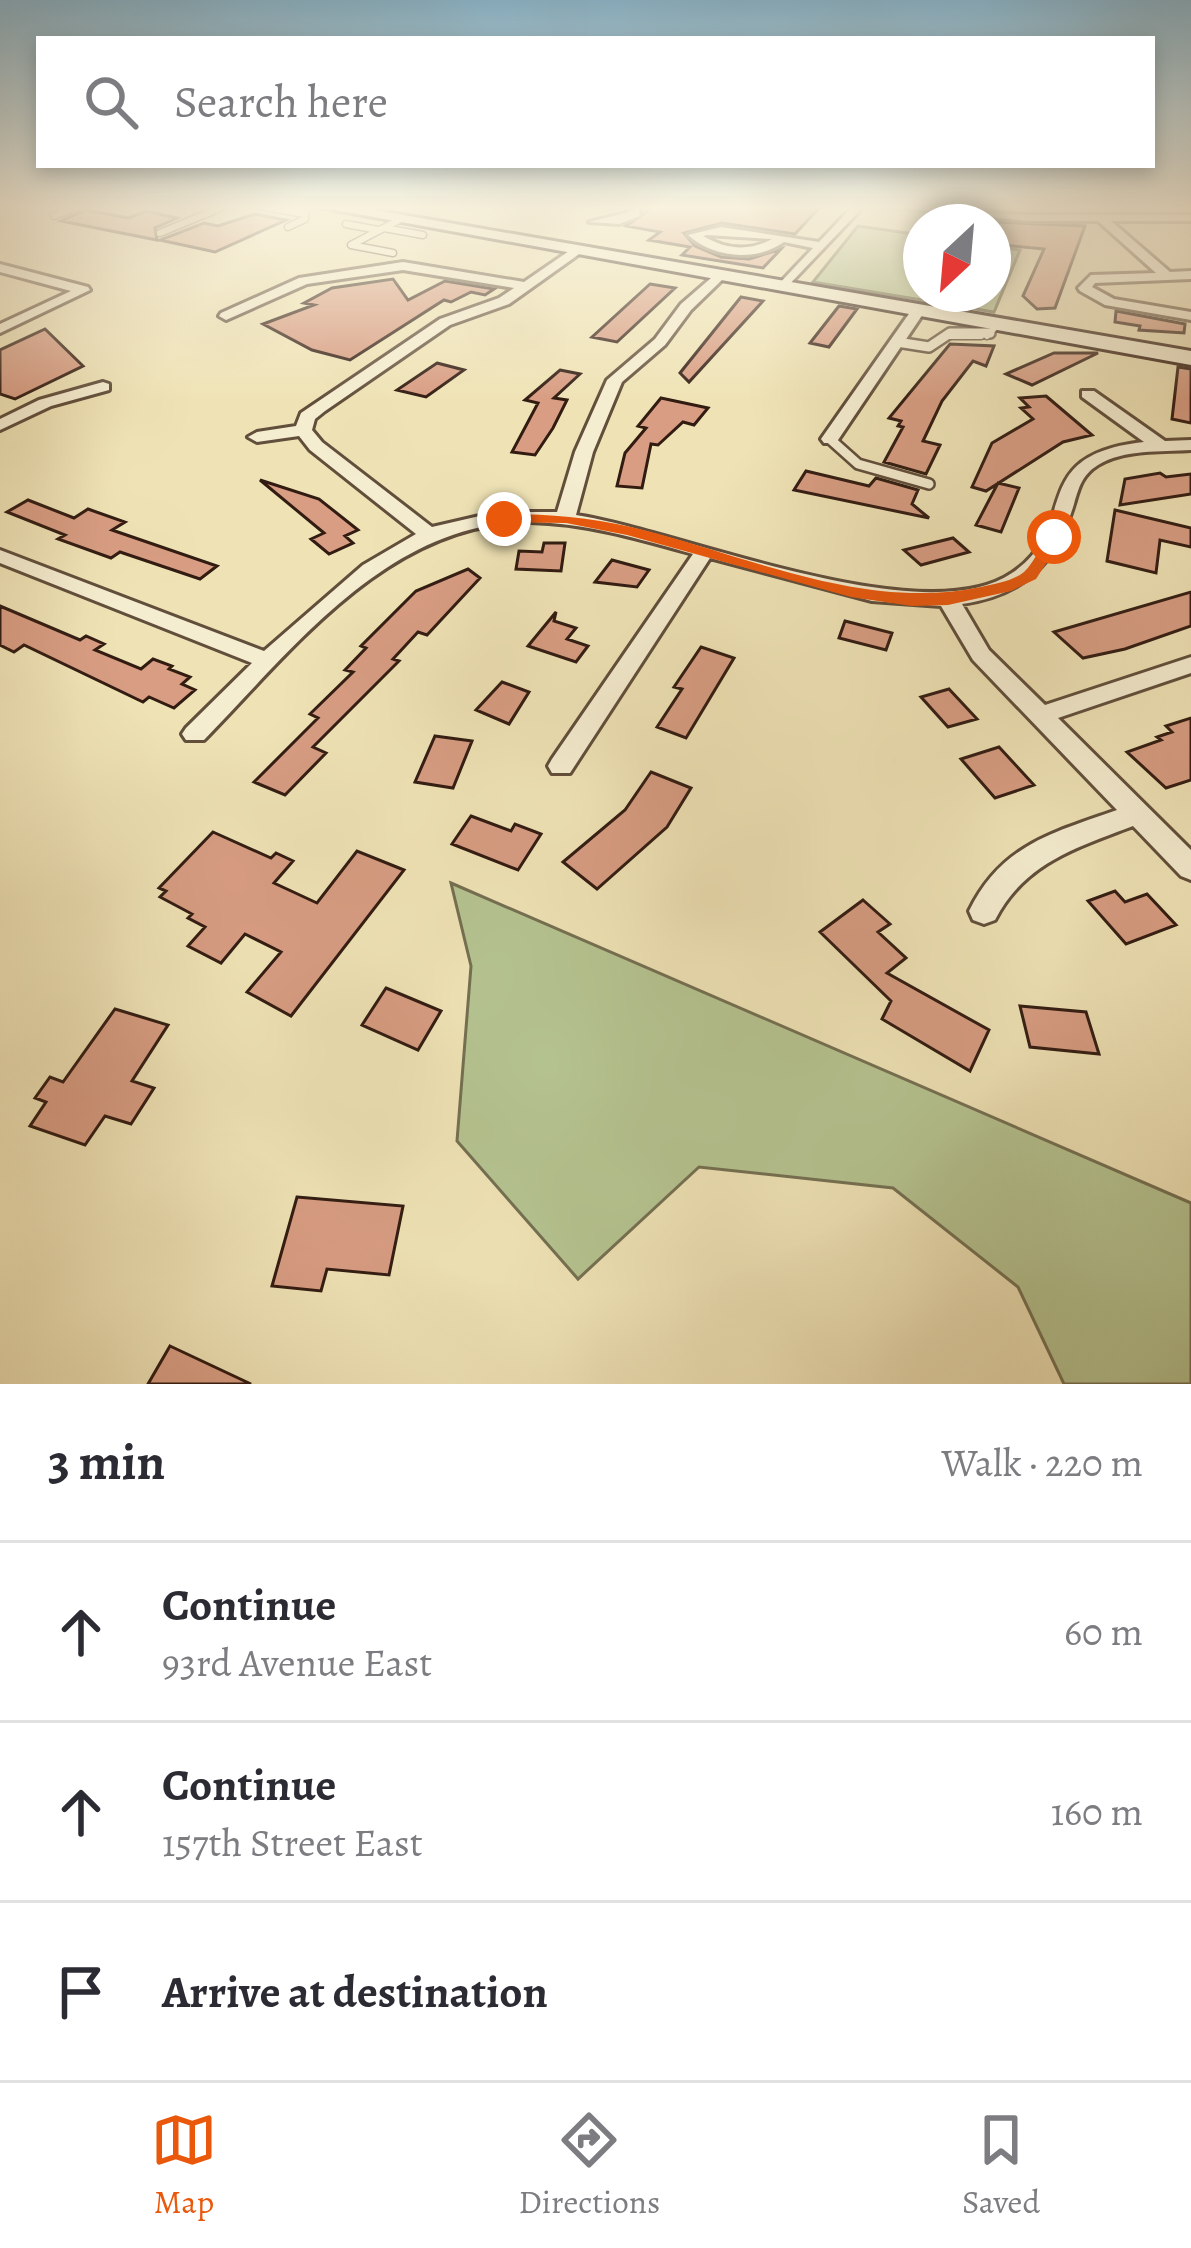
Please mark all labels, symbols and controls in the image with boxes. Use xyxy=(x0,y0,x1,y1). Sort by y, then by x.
search box xyxy=(36,36,1155,168)
icon: search xyxy=(78,69,144,135)
text: Search here xyxy=(174,71,388,133)
north arrow xyxy=(903,204,1011,312)
route end xyxy=(477,492,531,546)
route start xyxy=(1027,510,1081,564)
text: 3 min xyxy=(48,1427,165,1497)
text: Walk · 220 m xyxy=(942,1436,1143,1489)
text: Continue xyxy=(162,1574,336,1636)
icon: ahead xyxy=(48,1599,114,1665)
text: 60 m xyxy=(1064,1605,1143,1658)
text: 93rd Avenue East xyxy=(162,1636,432,1689)
text: Continue xyxy=(162,1754,336,1816)
icon: ahead xyxy=(48,1779,114,1845)
text: 160 m xyxy=(1051,1785,1143,1838)
text: 157th Street East xyxy=(162,1816,423,1869)
icon: arrive xyxy=(48,1959,114,2025)
text: Arrive at destination xyxy=(162,1961,548,2023)
tab: Map xyxy=(151,2107,217,2224)
tab: Directions xyxy=(519,2107,660,2224)
tab: Saved xyxy=(962,2107,1040,2224)

